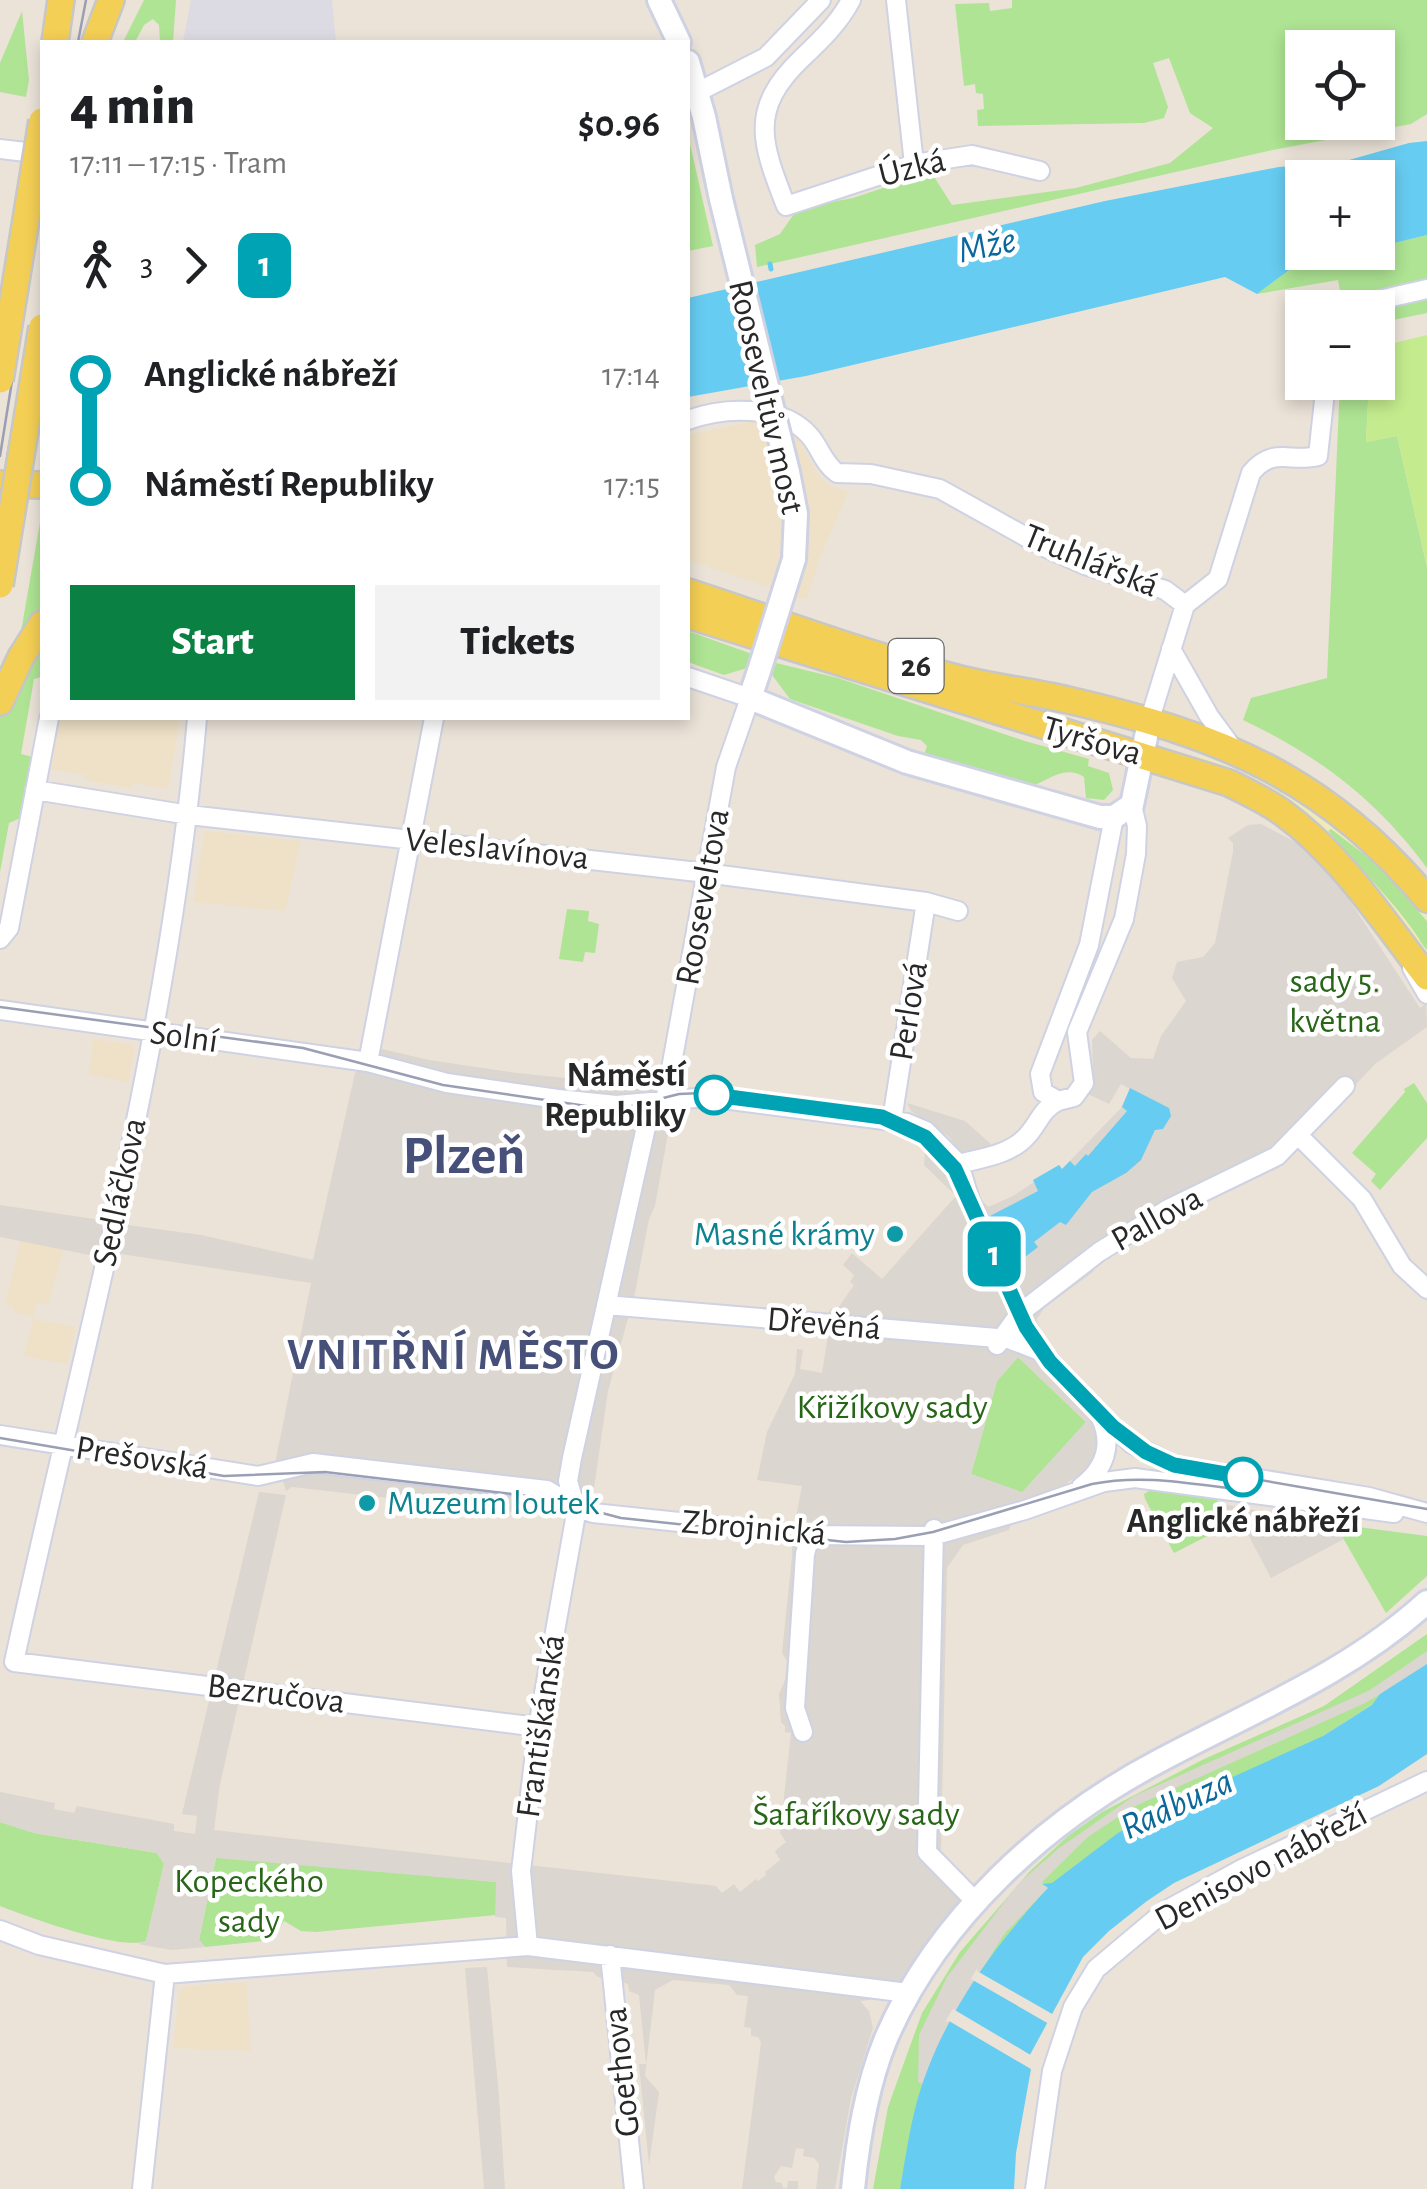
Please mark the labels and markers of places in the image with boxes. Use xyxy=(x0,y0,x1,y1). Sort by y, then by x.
place label: Náměstí Republiky xyxy=(544,1058,687,1133)
marker: Náměstí Republiky xyxy=(695,1076,733,1114)
place label: Masné krámy xyxy=(694,1217,875,1252)
marker: Masné krámy xyxy=(884,1223,906,1245)
marker: Anglické nábřeží xyxy=(1224,1458,1262,1496)
place label: Muzeum loutek xyxy=(387,1486,600,1521)
marker: Muzeum loutek xyxy=(356,1492,378,1514)
place label: Anglické nábřeží xyxy=(1126,1504,1360,1539)

